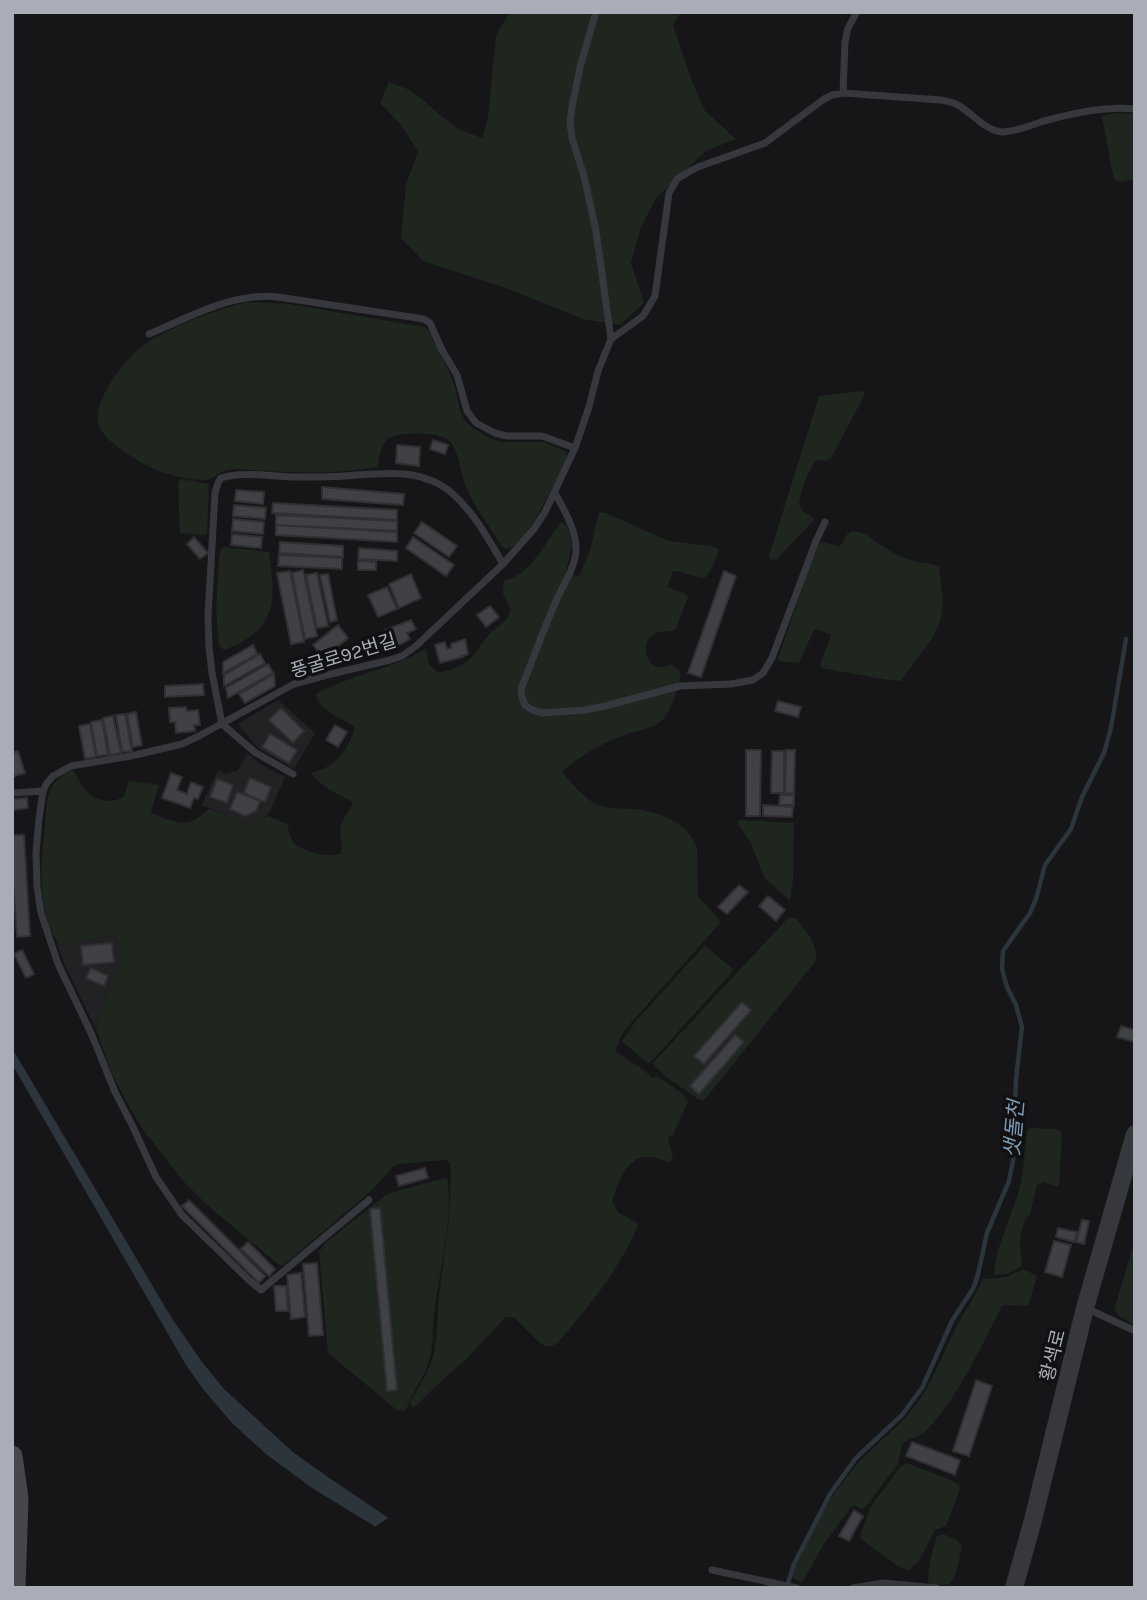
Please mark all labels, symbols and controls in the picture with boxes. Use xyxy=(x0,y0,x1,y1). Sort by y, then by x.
street label: 풍굴로92번길 xyxy=(288,629,399,682)
water label: 샛돌천 xyxy=(1000,1096,1029,1159)
street label: 황색로 xyxy=(1036,1327,1070,1383)

